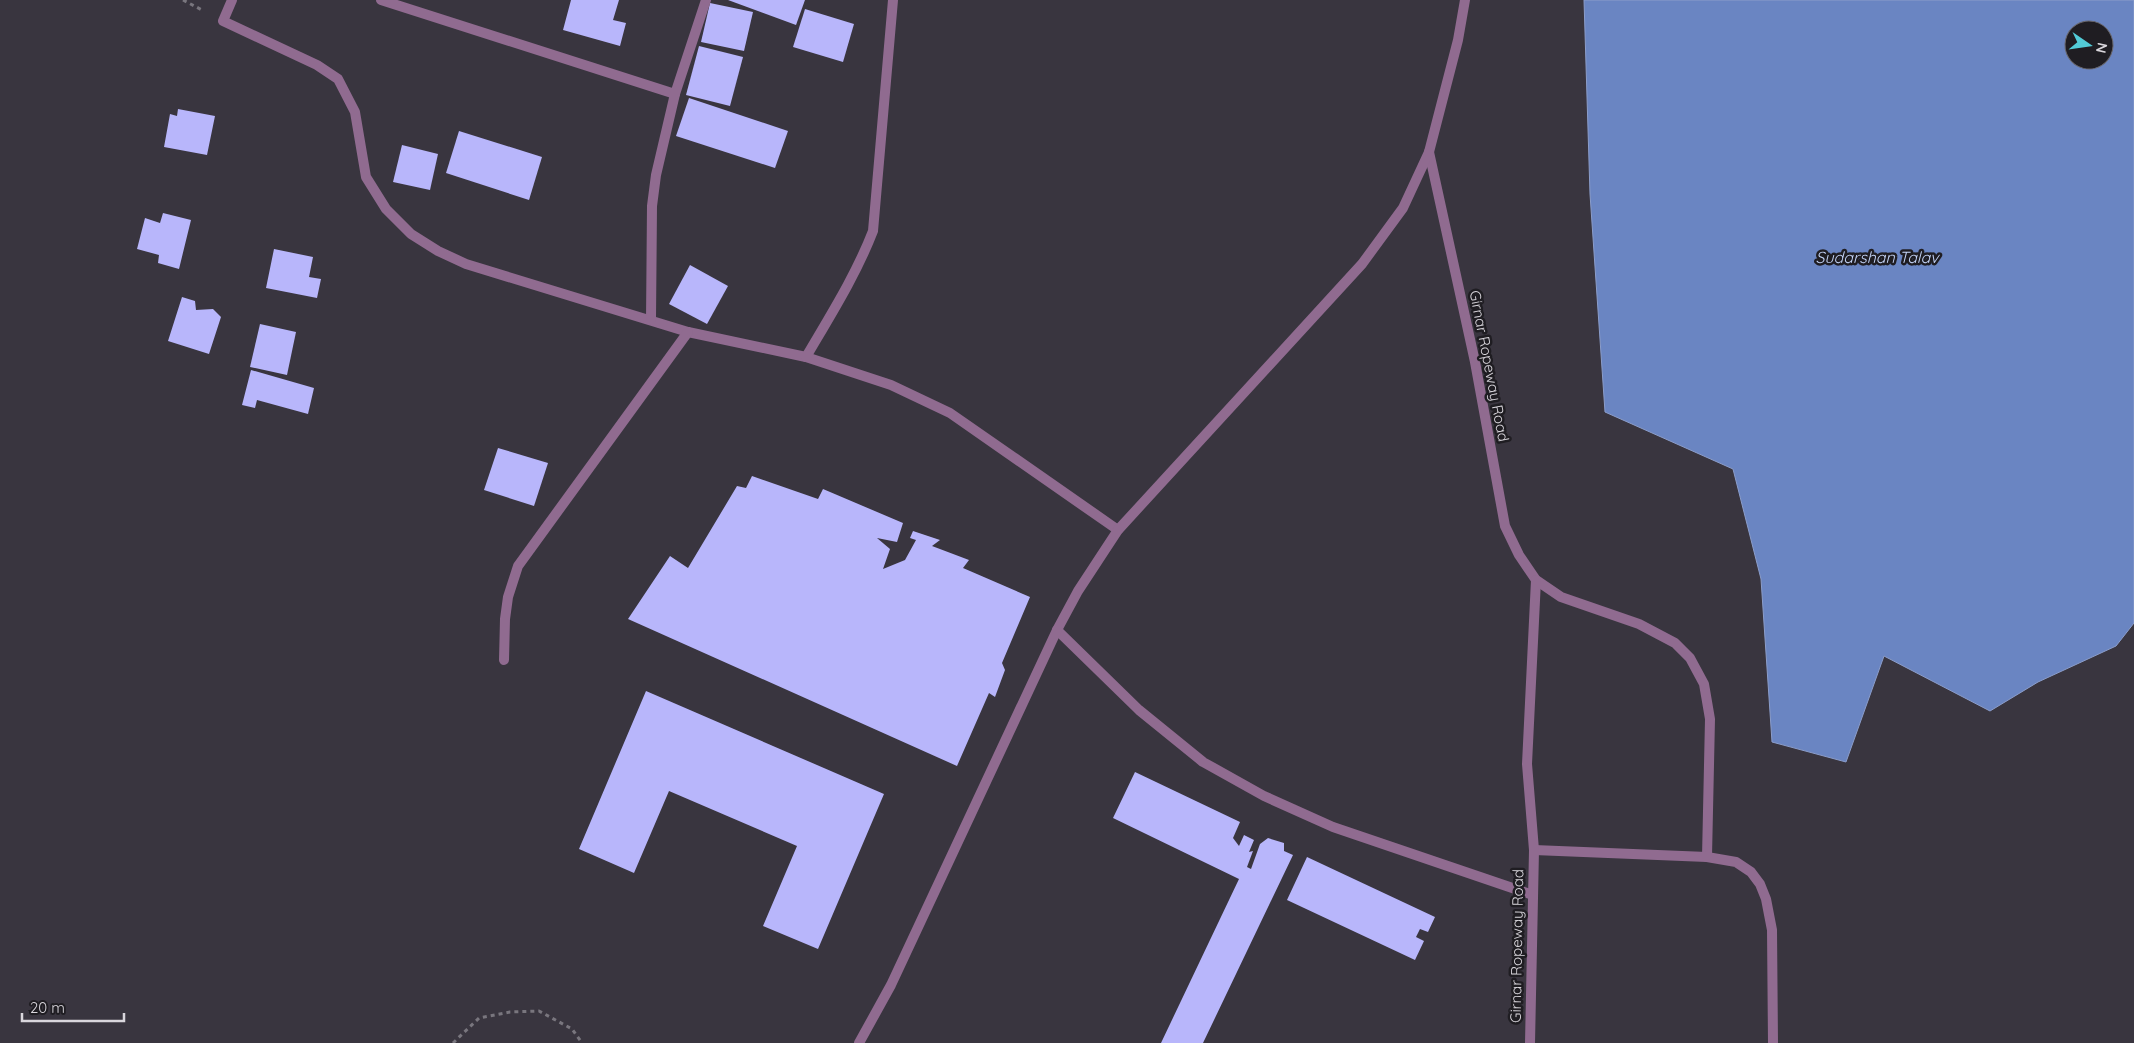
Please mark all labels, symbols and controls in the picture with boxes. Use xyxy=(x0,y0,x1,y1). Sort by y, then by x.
north arrow xyxy=(2064,20,2114,70)
text: N xyxy=(2092,41,2112,55)
water label: Sudarshan Talav xyxy=(1816,247,1940,267)
street label: Girnar Ropeway Road xyxy=(1465,289,1513,443)
street label: Girnar Ropeway Road xyxy=(1506,869,1527,1023)
scale bar xyxy=(22,990,125,1022)
text: 20 m xyxy=(30,998,65,1017)

